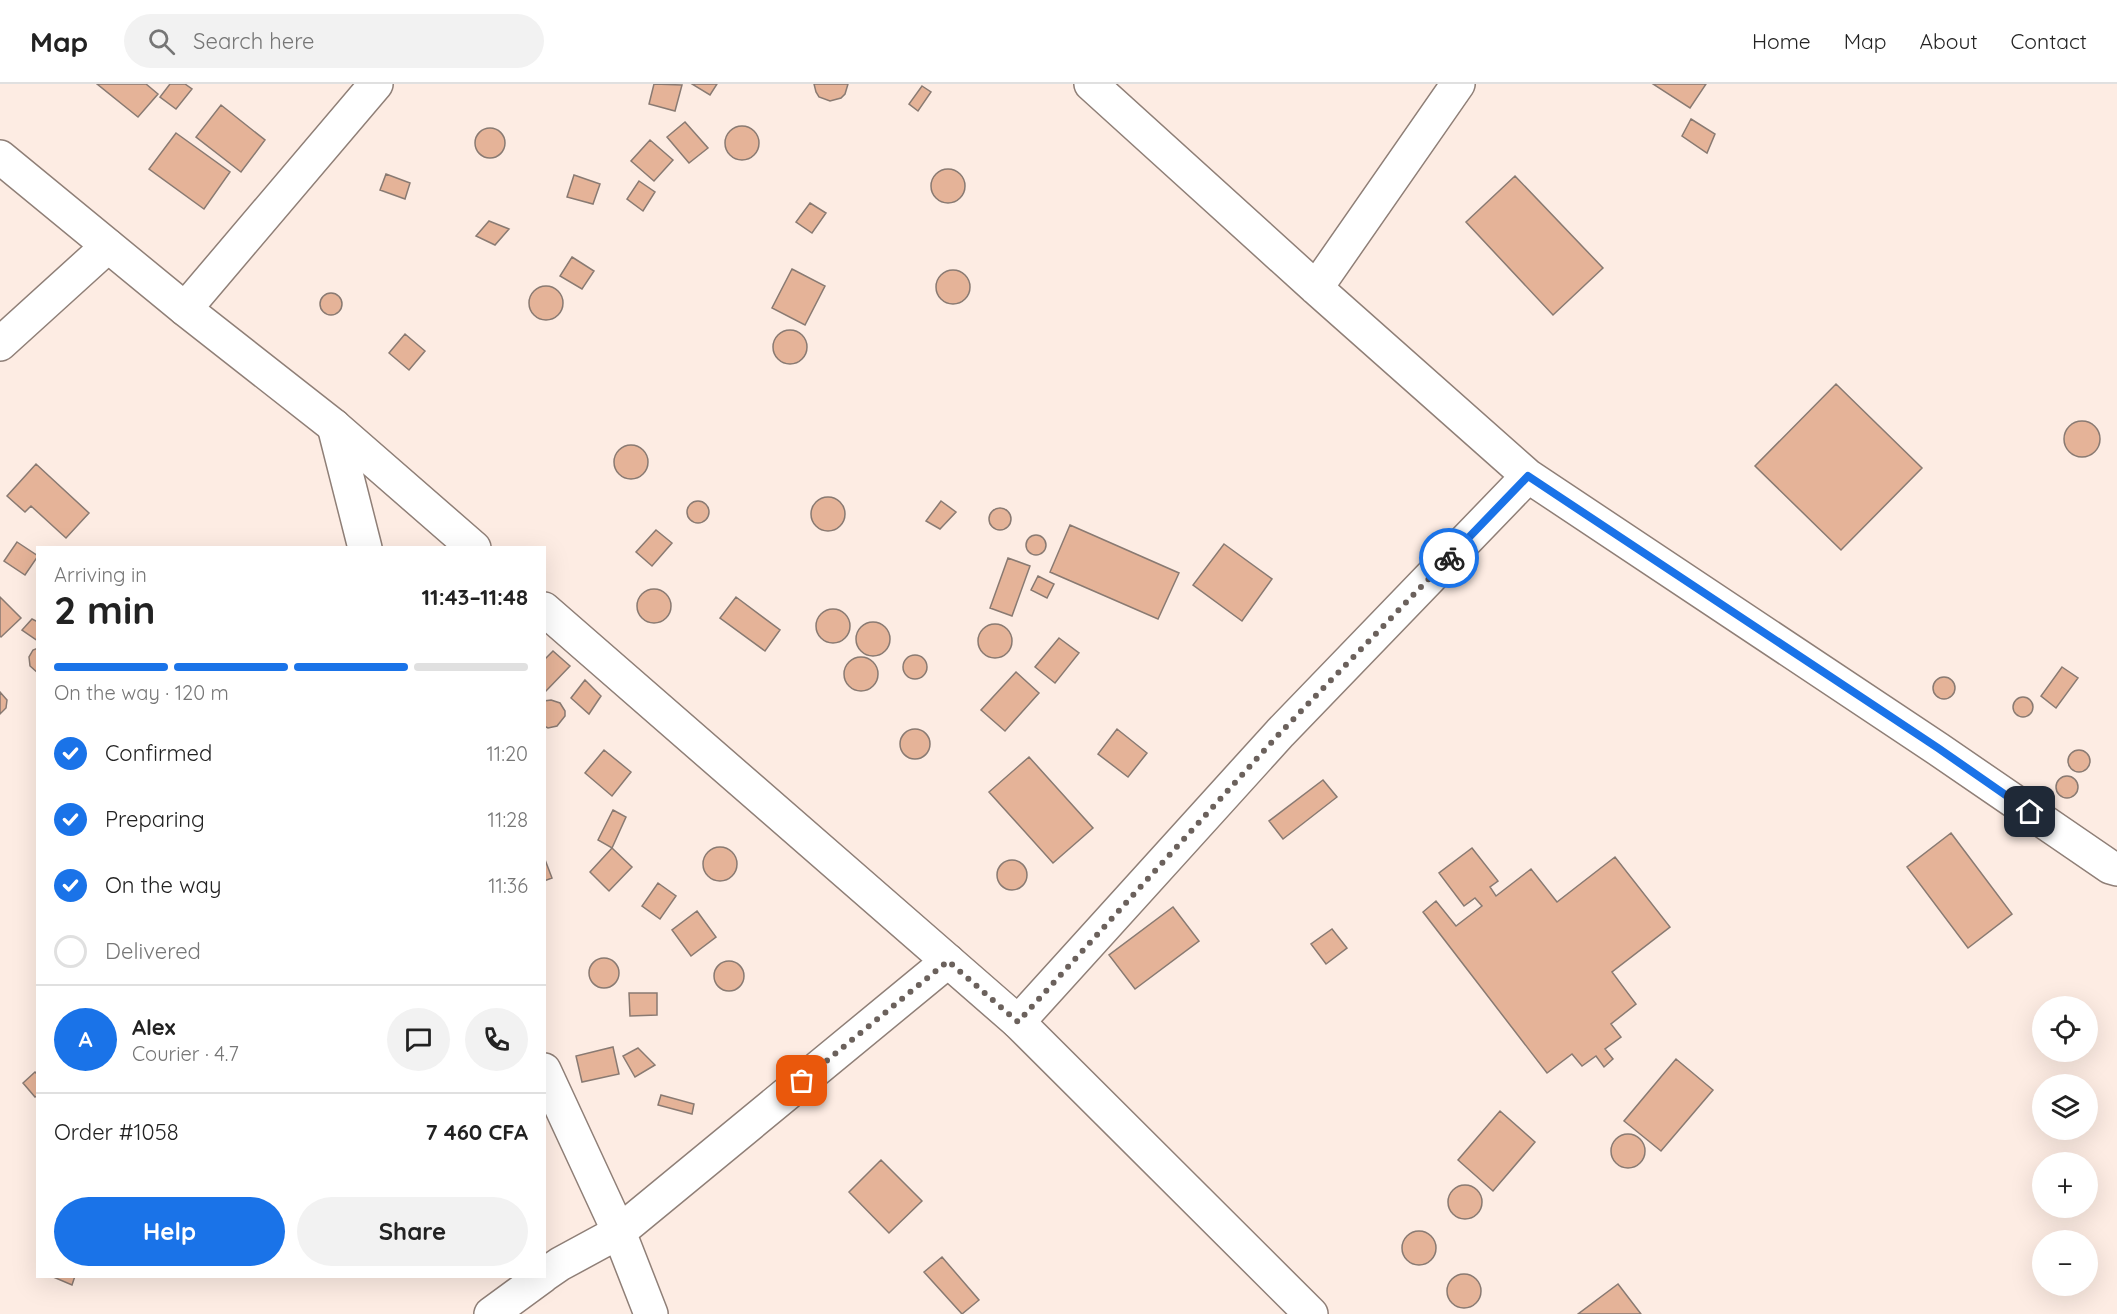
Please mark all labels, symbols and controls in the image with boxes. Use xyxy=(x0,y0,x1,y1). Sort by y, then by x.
search box xyxy=(124,14,544,68)
text: Map xyxy=(30,24,88,59)
icon: search xyxy=(145,25,178,58)
text: Search here xyxy=(193,27,315,55)
text: Home xyxy=(1752,28,1811,54)
text: Map xyxy=(1844,28,1887,54)
text: About xyxy=(1920,28,1978,54)
text: Contact xyxy=(2011,28,2087,54)
courier xyxy=(1419,528,1479,588)
icon: bike xyxy=(1433,542,1466,575)
text: Arriving in xyxy=(54,562,147,587)
text: 11:43–11:48 xyxy=(422,583,528,611)
text: 2 min xyxy=(54,585,156,634)
text: On the way · 120 m xyxy=(54,680,229,705)
icon: check xyxy=(54,737,87,770)
text: Confirmed xyxy=(105,739,212,767)
text: 11:20 xyxy=(486,741,528,766)
pin xyxy=(2004,786,2055,837)
icon: home xyxy=(2013,795,2046,828)
icon: check xyxy=(54,803,87,836)
text: Preparing xyxy=(105,805,205,833)
text: 11:28 xyxy=(488,807,528,832)
icon: check xyxy=(54,869,87,902)
text: On the way xyxy=(105,871,221,899)
text: 11:36 xyxy=(488,873,528,898)
text: Delivered xyxy=(105,937,201,965)
map controls xyxy=(2032,996,2098,1296)
button: locate xyxy=(2032,996,2098,1062)
button: chat xyxy=(387,1008,450,1071)
button: phone xyxy=(465,1008,528,1071)
text: Alex xyxy=(132,1013,175,1041)
text: A xyxy=(78,1025,93,1053)
text: Courier · 4.7 xyxy=(132,1041,239,1066)
pin xyxy=(776,1055,827,1106)
icon: bag xyxy=(785,1064,818,1097)
button: layers xyxy=(2032,1074,2098,1140)
text: Order #1058 xyxy=(54,1118,179,1146)
text: 7 460 CFA xyxy=(425,1118,528,1146)
button: + xyxy=(2032,1152,2098,1218)
button: Help xyxy=(54,1197,285,1266)
button: Share xyxy=(297,1197,528,1266)
button: − xyxy=(2032,1230,2098,1296)

